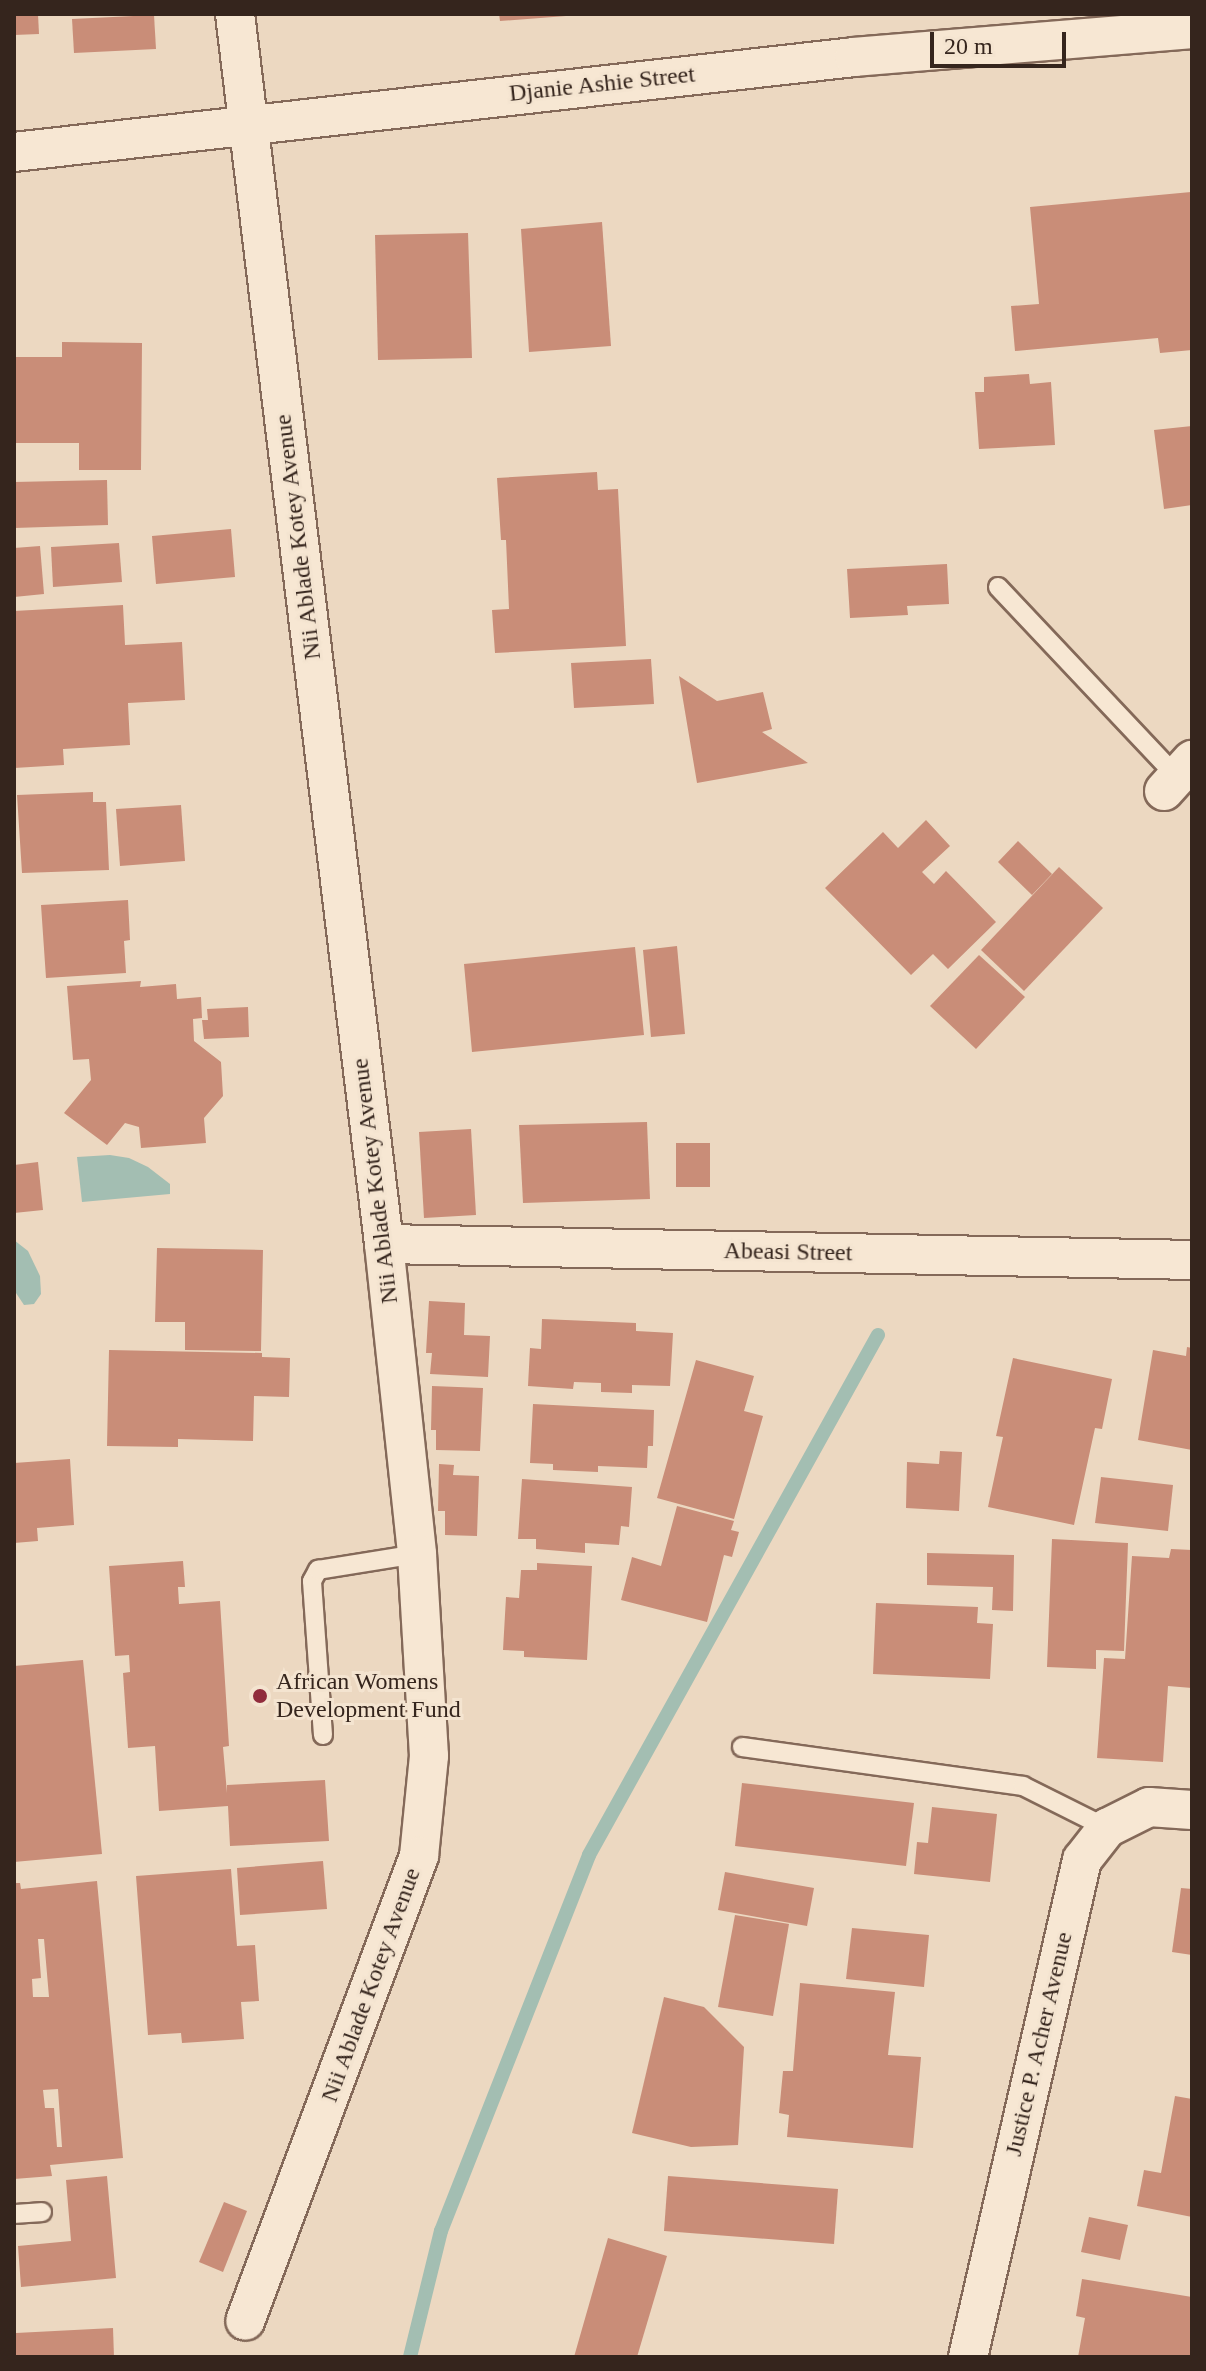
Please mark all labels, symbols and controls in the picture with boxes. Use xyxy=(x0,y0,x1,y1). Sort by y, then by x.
scale bar xyxy=(934,16,1070,66)
text: 20 m xyxy=(944,33,993,59)
street label: Djanie Ashie Street xyxy=(507,60,697,108)
street label: Nii Ablade Kotey Avenue xyxy=(269,411,327,663)
street label: Nii Ablade Kotey Avenue xyxy=(346,1055,404,1307)
street label: Abeasi Street xyxy=(723,1236,853,1268)
place label: African Womens Development Fund xyxy=(276,1668,461,1724)
marker: African Womens Development Fund xyxy=(251,1687,269,1705)
street label: Nii Ablade Kotey Avenue xyxy=(315,1863,427,2107)
street label: Justice P. Acher Avenue xyxy=(999,1928,1079,2160)

